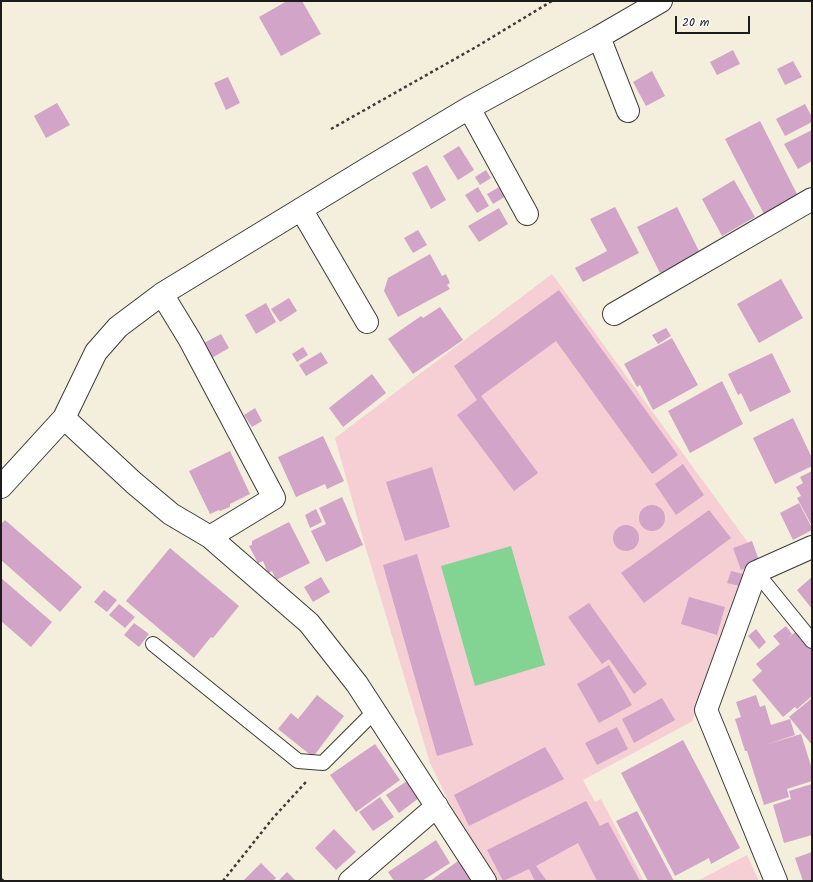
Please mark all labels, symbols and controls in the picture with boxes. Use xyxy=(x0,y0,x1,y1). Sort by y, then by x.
scale bar xyxy=(677,8,752,34)
text: 20 m xyxy=(682,13,709,32)

